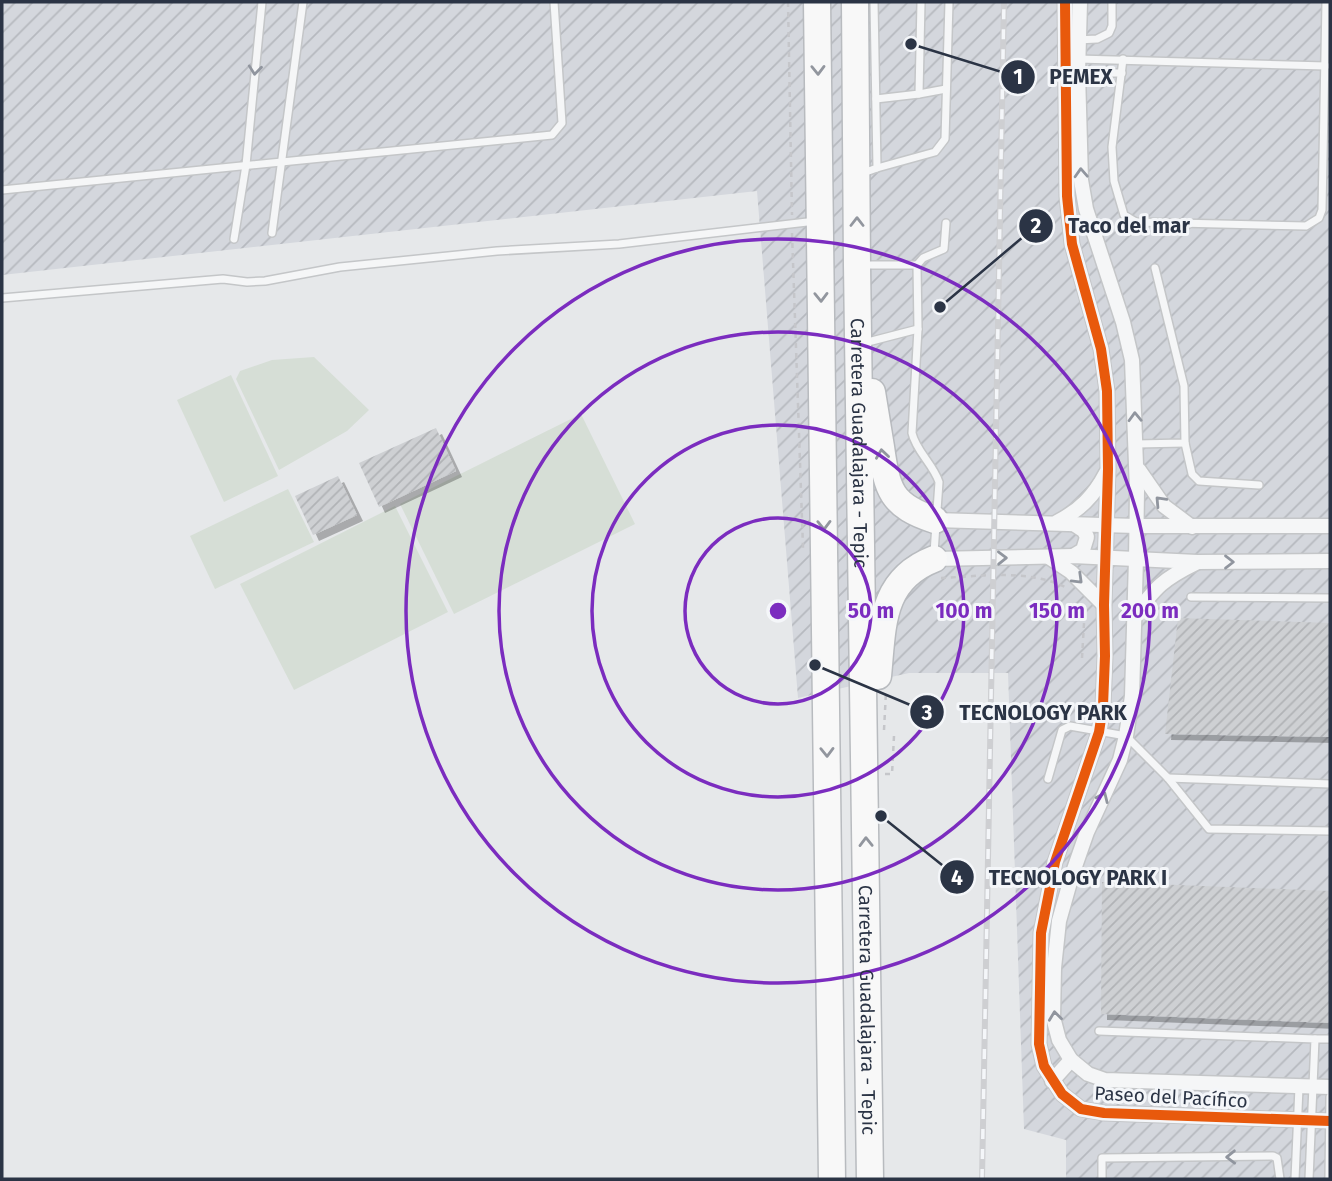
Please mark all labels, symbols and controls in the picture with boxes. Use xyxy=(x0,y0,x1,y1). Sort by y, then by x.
callout: PEMEX xyxy=(1001,56,1127,98)
one-way arrow xyxy=(248,64,263,75)
text: 1 xyxy=(1013,64,1023,90)
text: PEMEX xyxy=(1049,64,1113,90)
one-way arrow xyxy=(810,65,826,76)
one-way arrow xyxy=(1074,167,1089,178)
callout: Taco del mar xyxy=(1019,205,1203,247)
text: 2 xyxy=(1031,213,1042,239)
text: Taco del mar xyxy=(1068,213,1190,239)
one-way arrow xyxy=(849,216,864,227)
one-way arrow xyxy=(814,292,829,303)
street label: Carretera Guadalajara - Tepic xyxy=(846,318,873,568)
one-way arrow xyxy=(1128,412,1143,423)
one-way arrow xyxy=(875,448,890,460)
one-way arrow xyxy=(1156,496,1169,509)
one-way arrow xyxy=(816,520,832,531)
one-way arrow xyxy=(997,551,1008,566)
one-way arrow xyxy=(1225,554,1235,570)
one-way arrow xyxy=(1070,571,1083,584)
text: 50 m xyxy=(848,598,894,624)
text: 100 m xyxy=(935,598,993,624)
text: 150 m xyxy=(1029,598,1085,624)
text: 200 m xyxy=(1121,598,1179,624)
centre of rings xyxy=(766,599,790,623)
callout: TECNOLOGY PARK xyxy=(910,691,1140,733)
text: 3 xyxy=(921,700,933,726)
text: TECNOLOGY PARK xyxy=(959,700,1127,726)
one-way arrow xyxy=(819,748,835,758)
one-way arrow xyxy=(1095,792,1109,804)
one-way arrow xyxy=(858,836,874,846)
callout: TECNOLOGY PARK I xyxy=(940,856,1181,898)
text: 4 xyxy=(951,865,963,891)
text: TECNOLOGY PARK I xyxy=(989,865,1167,891)
street label: Carretera Guadalajara - Tepic xyxy=(854,885,881,1135)
one-way arrow xyxy=(1047,1010,1062,1022)
street label: Paseo del Pacífico xyxy=(1094,1082,1248,1112)
one-way arrow xyxy=(1225,1149,1236,1165)

